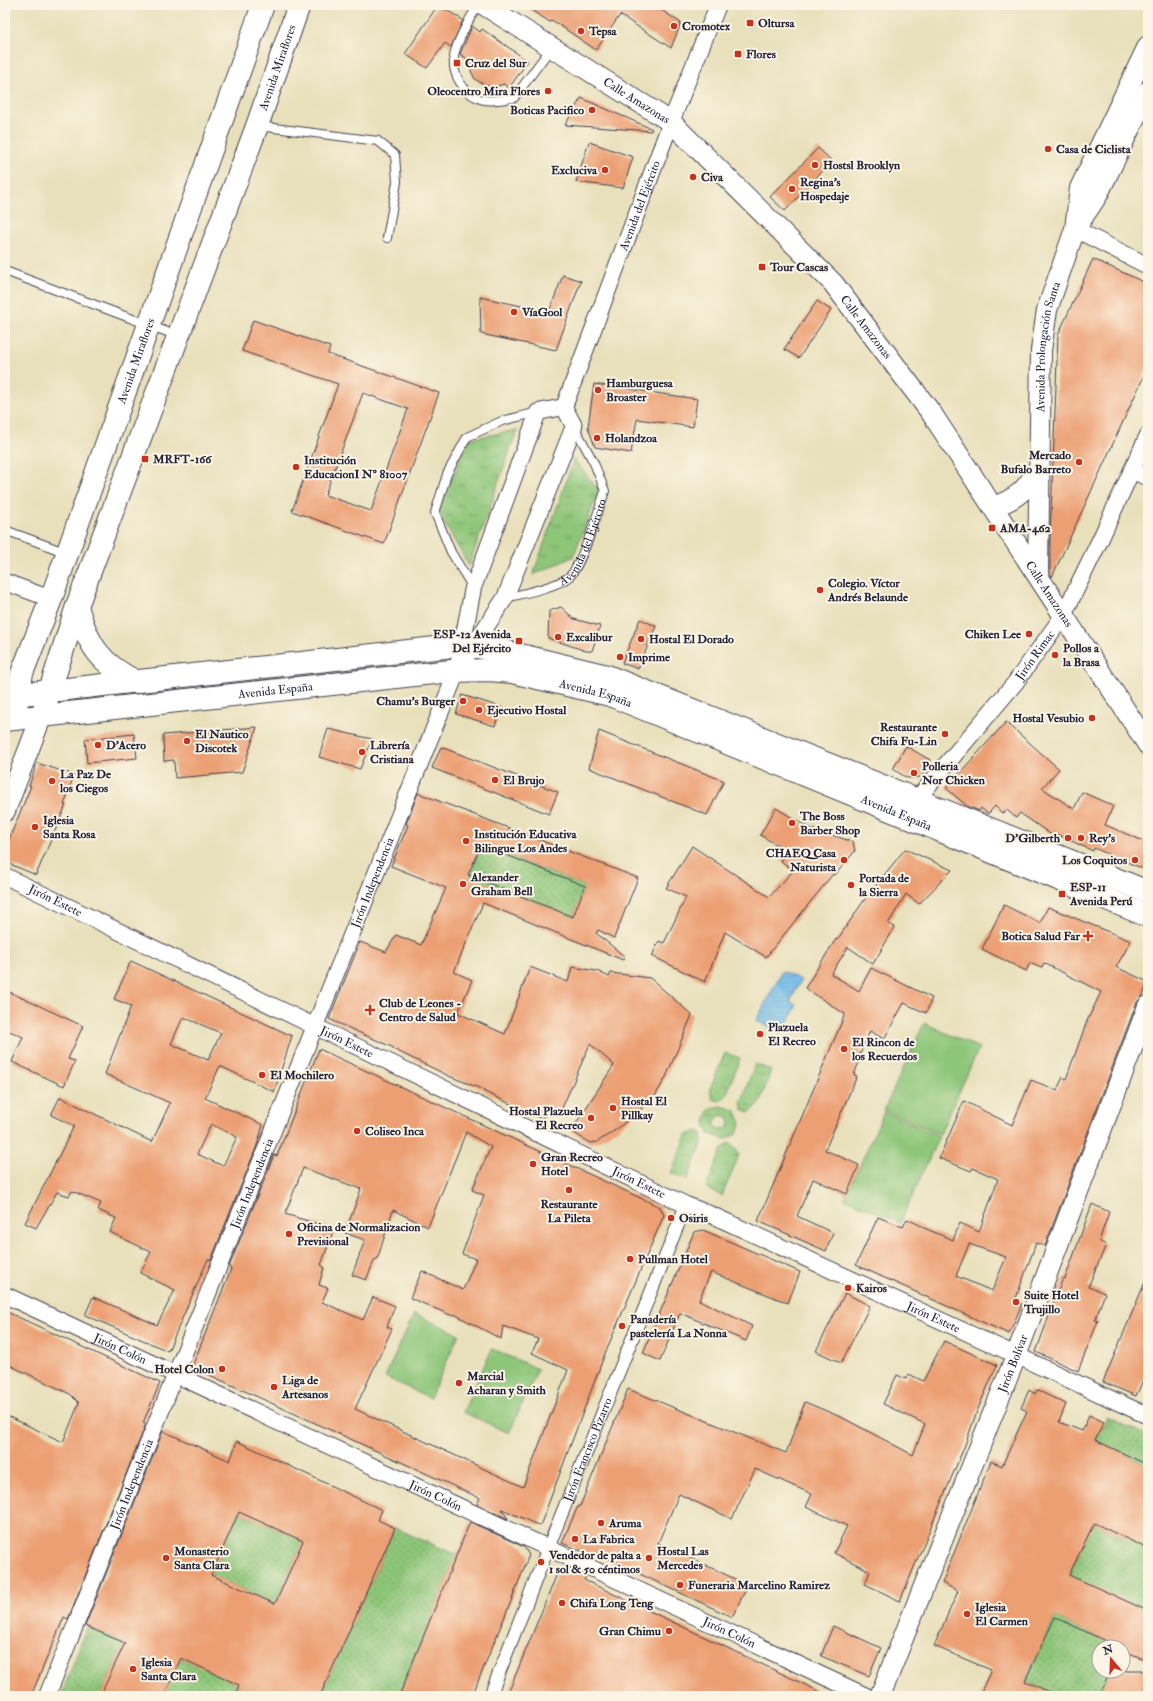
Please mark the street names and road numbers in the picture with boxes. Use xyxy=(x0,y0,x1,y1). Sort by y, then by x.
street label: Avenida Miraflores xyxy=(255,23,299,113)
street label: Calle Amazonas xyxy=(600,74,673,127)
street label: Avenida del Ejército xyxy=(615,158,663,254)
street label: Avenida Prolongación Santa xyxy=(1033,279,1064,413)
street label: Calle Amazonas xyxy=(837,292,895,362)
street label: Avenida Miraflores xyxy=(113,316,158,407)
street label: Avenida del Ejército xyxy=(556,497,610,589)
street label: Calle Amazonas xyxy=(1022,558,1076,630)
street label: Jirón Rimac xyxy=(1011,627,1058,684)
street label: Avenida España xyxy=(557,676,635,711)
street label: Avenida España xyxy=(236,679,315,702)
street label: Avenida España xyxy=(858,791,935,834)
street label: Jirón Independencia xyxy=(347,834,398,931)
street label: Jirón Estete xyxy=(25,881,85,920)
street label: Jirón Estete xyxy=(317,1022,376,1061)
street label: Jirón Independencia xyxy=(227,1135,277,1232)
street label: Jirón Estete xyxy=(609,1163,668,1202)
street label: Jirón Estete xyxy=(903,1298,963,1336)
street label: Jirón Colón xyxy=(90,1329,149,1367)
street label: Jirón Bolívar xyxy=(994,1332,1031,1396)
street label: Jirón Francisco Pizarro xyxy=(560,1395,615,1505)
street label: Jirón Independencia xyxy=(106,1436,157,1533)
street label: Jirón Colón xyxy=(406,1476,464,1514)
street label: Jirón Colón xyxy=(700,1613,758,1651)

